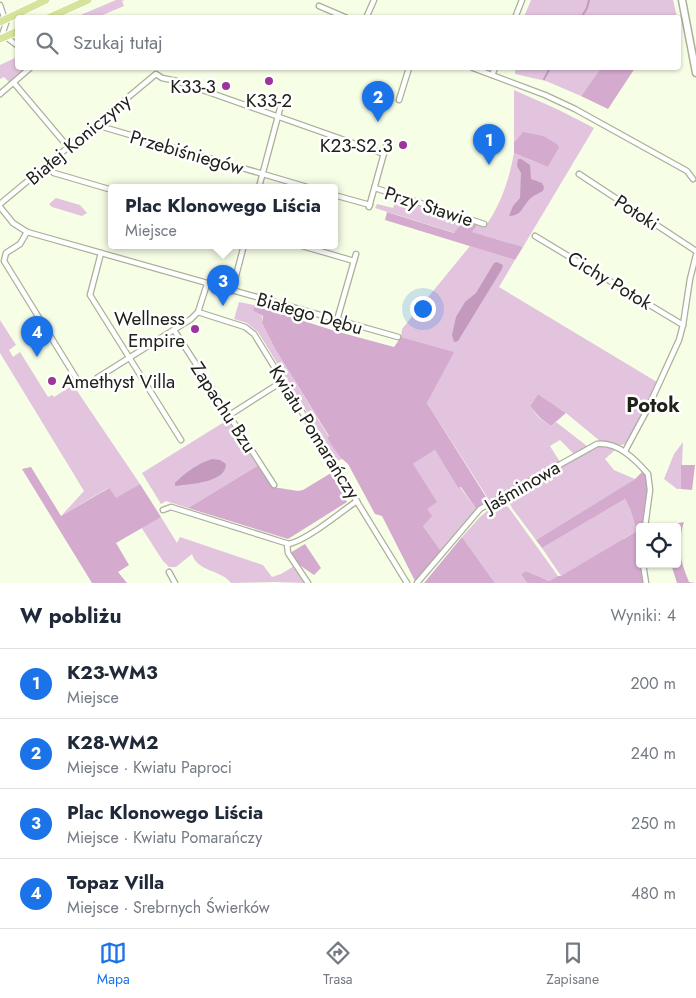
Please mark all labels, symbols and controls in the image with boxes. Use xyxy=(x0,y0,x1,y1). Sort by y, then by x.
search box xyxy=(15,15,681,70)
icon: search xyxy=(33,29,61,57)
text: Szukaj tutaj xyxy=(73,29,163,56)
place label: K33-3 xyxy=(170,73,216,100)
marker: K33-2 xyxy=(263,75,275,87)
marker: K33-3 xyxy=(220,80,232,92)
pin: 2 xyxy=(362,81,394,122)
street label: Białej Koniczyny xyxy=(20,87,137,191)
place label: K33-2 xyxy=(246,87,292,114)
street label: Przebiśniegów xyxy=(127,123,247,182)
pin: 1 xyxy=(473,124,505,165)
place label: K23-S2.3 xyxy=(320,132,393,159)
marker: K23-S2.3 xyxy=(397,139,409,151)
street label: Przy Stawie xyxy=(381,179,477,234)
popup xyxy=(108,184,338,249)
street label: Potoki xyxy=(609,188,664,237)
text: Plac Klonowego Liścia xyxy=(125,192,321,219)
text: Miejsce xyxy=(125,219,177,242)
street label: Cichy Potok xyxy=(562,245,658,317)
pin: 3 xyxy=(207,265,239,306)
street label: Białego Dębu xyxy=(254,285,366,342)
your location xyxy=(410,296,436,322)
place label: Wellness Empire xyxy=(114,305,185,354)
pin: 4 xyxy=(21,316,53,357)
marker: Wellness Empire xyxy=(189,323,201,335)
street label: Zapachu Bzu xyxy=(184,357,263,458)
street label: Kwiatu Pomarańczy xyxy=(263,360,367,505)
place label: Amethyst Villa xyxy=(62,368,175,395)
marker: Amethyst Villa xyxy=(46,375,58,387)
district label: Potok xyxy=(626,391,680,420)
street label: Jaśminowa xyxy=(477,454,565,520)
map controls xyxy=(636,523,681,568)
button: locate xyxy=(636,523,681,568)
text: W pobliżu xyxy=(20,601,121,631)
text: Wyniki: 4 xyxy=(610,604,676,627)
text: K23-WM3 xyxy=(67,659,158,686)
text: 1 xyxy=(32,672,40,695)
text: 200 m xyxy=(630,672,676,695)
text: Miejsce xyxy=(67,686,119,709)
text: K28-WM2 xyxy=(67,729,159,756)
text: 2 xyxy=(31,742,41,765)
text: 240 m xyxy=(631,742,676,765)
text: Miejsce · Kwiatu Paproci xyxy=(67,756,232,779)
text: Plac Klonowego Liścia xyxy=(67,799,263,826)
text: 3 xyxy=(31,812,41,835)
text: 250 m xyxy=(631,812,676,835)
text: Miejsce · Kwiatu Pomarańczy xyxy=(67,826,262,849)
text: Topaz Villa xyxy=(67,869,164,896)
text: 4 xyxy=(30,882,42,905)
text: 480 m xyxy=(631,882,676,905)
text: Miejsce · Srebrnych Świerków xyxy=(67,896,270,919)
tab: Mapa xyxy=(97,939,130,989)
tab: Trasa xyxy=(323,939,353,989)
tab: Zapisane xyxy=(546,939,599,989)

